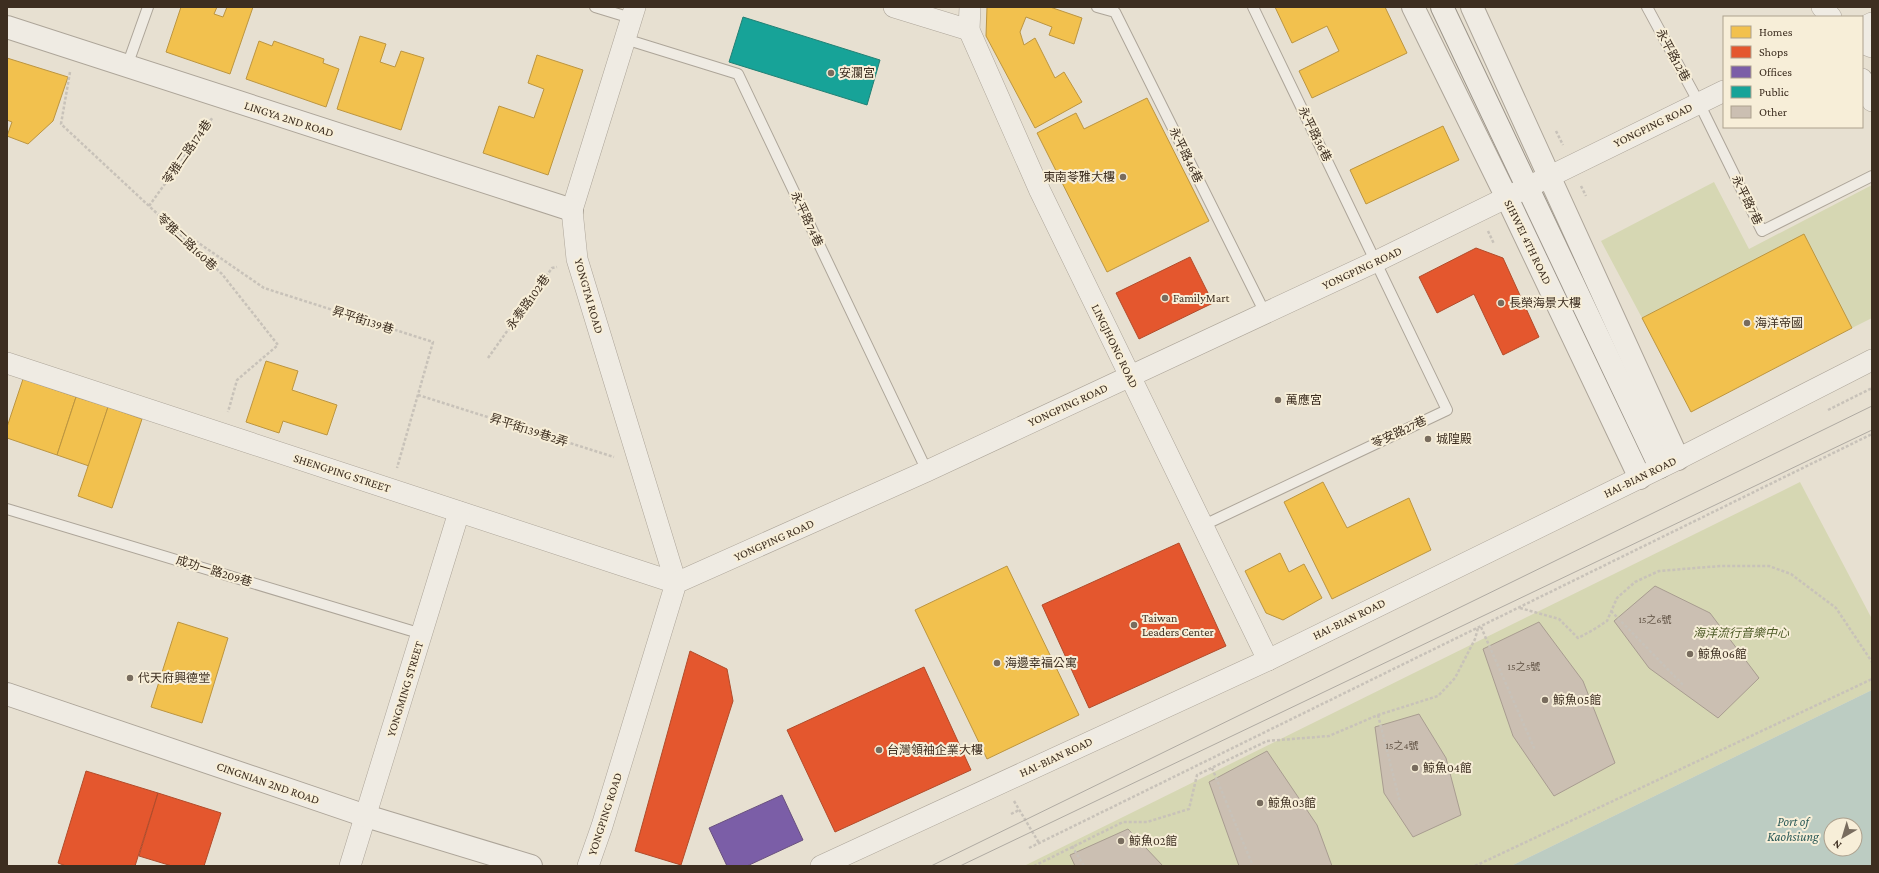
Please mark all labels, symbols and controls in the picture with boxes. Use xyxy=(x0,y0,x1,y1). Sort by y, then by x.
legend xyxy=(1723,16,1863,128)
text: Homes xyxy=(1759,25,1793,39)
street label: 永平路12巷 xyxy=(1653,26,1693,84)
text: Shops xyxy=(1759,45,1788,59)
text: Offices xyxy=(1759,65,1792,79)
place label: 安瀾宮 xyxy=(839,66,875,80)
marker: 安瀾宮 xyxy=(826,68,836,78)
text: Public xyxy=(1759,85,1789,99)
street label: LINGYA 2ND ROAD xyxy=(243,98,335,140)
street label: YONGPING ROAD xyxy=(1611,100,1695,150)
street label: 永平路36巷 xyxy=(1296,104,1334,164)
text: Other xyxy=(1759,105,1788,119)
street label: 苓雅二路174巷 xyxy=(160,117,214,187)
street label: 永平路46巷 xyxy=(1167,125,1205,185)
place label: 東南苓雅大樓 xyxy=(1043,170,1115,184)
marker: 東南苓雅大樓 xyxy=(1118,172,1128,182)
street label: 永平路7巷 xyxy=(1729,173,1765,227)
street label: 永平路74巷 xyxy=(788,189,826,249)
street label: SIHWEI 4TH ROAD xyxy=(1501,197,1555,287)
street label: 苓雅二路160巷 xyxy=(154,211,220,273)
street label: YONGPING ROAD xyxy=(1320,243,1404,293)
street label: YONGTAI ROAD xyxy=(572,257,606,335)
street label: 永泰路102巷 xyxy=(503,272,553,332)
place label: FamilyMart xyxy=(1173,291,1230,305)
marker: FamilyMart xyxy=(1160,293,1170,303)
place label: 長榮海景大樓 xyxy=(1509,296,1581,310)
marker: 長榮海景大樓 xyxy=(1496,298,1506,308)
street label: LINGJHONG ROAD xyxy=(1089,302,1141,390)
street label: 昇平街139巷 xyxy=(331,303,395,337)
place label: 海洋帝國 xyxy=(1755,316,1803,330)
marker: 海洋帝國 xyxy=(1742,318,1752,328)
street label: YONGPING ROAD xyxy=(1026,380,1110,430)
place label: 萬應宮 xyxy=(1286,393,1322,407)
marker: 萬應宮 xyxy=(1273,395,1283,405)
street label: 昇平街139巷2弄 xyxy=(488,411,570,449)
street label: 苓安路27巷 xyxy=(1369,413,1429,451)
place label: 城隍殿 xyxy=(1436,432,1472,446)
marker: 城隍殿 xyxy=(1423,434,1433,444)
street label: SHENGPING STREET xyxy=(292,451,393,495)
street label: HAI-BIAN ROAD xyxy=(1601,453,1679,501)
street label: YONGPING ROAD xyxy=(732,516,816,564)
street label: 成功一路209巷 xyxy=(174,553,254,589)
street label: HAI-BIAN ROAD xyxy=(1310,595,1388,643)
place label: Taiwan Leaders Center xyxy=(1142,611,1214,639)
house number: 15之6號 xyxy=(1638,614,1672,625)
marker: Taiwan Leaders Center xyxy=(1129,620,1139,630)
park label: 海洋流行音樂中心 xyxy=(1693,626,1790,640)
street label: YONGMING STREET xyxy=(384,639,426,738)
place label: 鯨魚06館 xyxy=(1698,647,1747,661)
marker: 鯨魚06館 xyxy=(1685,649,1695,659)
place label: 海邊幸福公寓 xyxy=(1005,656,1077,670)
marker: 海邊幸福公寓 xyxy=(992,658,1002,668)
house number: 15之5號 xyxy=(1508,661,1540,672)
place label: 代天府興德堂 xyxy=(138,671,210,685)
marker: 代天府興德堂 xyxy=(125,673,135,683)
place label: 鯨魚05館 xyxy=(1553,693,1601,707)
marker: 鯨魚05館 xyxy=(1540,695,1550,705)
street label: HAI-BIAN ROAD xyxy=(1017,734,1095,780)
house number: 15之4號 xyxy=(1385,740,1419,751)
place label: 台灣領袖企業大樓 xyxy=(887,743,983,757)
marker: 台灣領袖企業大樓 xyxy=(874,745,884,755)
street label: CINGNIAN 2ND ROAD xyxy=(215,759,321,807)
place label: 鯨魚04館 xyxy=(1423,761,1472,775)
marker: 鯨魚04館 xyxy=(1410,763,1420,773)
street label: YONGPING ROAD xyxy=(585,771,625,857)
place label: 鯨魚03館 xyxy=(1268,796,1316,810)
marker: 鯨魚03館 xyxy=(1255,798,1265,808)
water label: Port of Kaohsiung xyxy=(1767,814,1820,844)
north arrow xyxy=(1823,817,1863,857)
place label: 鯨魚02館 xyxy=(1129,834,1177,848)
marker: 鯨魚02館 xyxy=(1116,836,1126,846)
text: N xyxy=(1830,838,1843,852)

